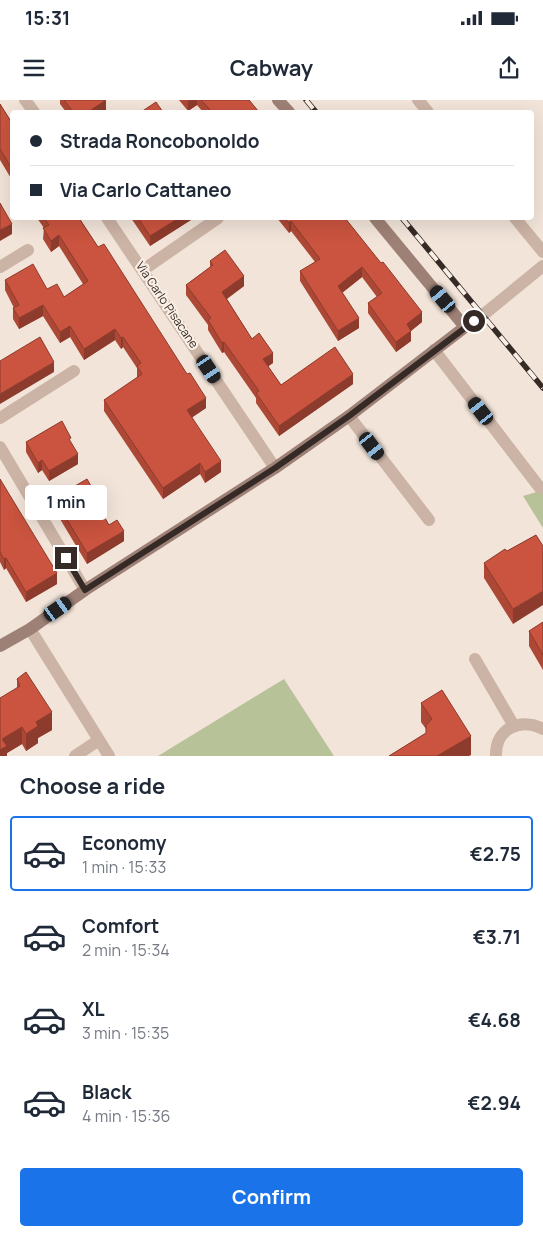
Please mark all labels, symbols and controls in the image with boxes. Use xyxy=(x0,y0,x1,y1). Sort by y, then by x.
text: 15:31 xyxy=(25,5,70,31)
text: Cabway xyxy=(230,53,313,83)
icon: menu xyxy=(20,54,48,82)
icon: share xyxy=(495,54,523,82)
text: Strada Roncobonoldo xyxy=(60,128,260,154)
text: Via Carlo Cattaneo xyxy=(60,177,231,203)
street label: Via Carlo Pisacane xyxy=(132,258,203,351)
car xyxy=(427,283,458,315)
route start xyxy=(463,310,485,332)
car xyxy=(194,352,223,386)
car xyxy=(465,395,496,427)
car xyxy=(356,430,387,462)
callout: 1 min xyxy=(25,486,107,520)
text: 1 min xyxy=(46,491,86,513)
route end xyxy=(55,547,77,569)
car xyxy=(41,594,74,624)
text: Choose a ride xyxy=(20,771,165,801)
text: Economy xyxy=(82,830,166,856)
icon: car xyxy=(22,831,67,876)
text: €2.75 xyxy=(470,841,521,867)
text: 1 min · 15:33 xyxy=(82,856,166,878)
text: Comfort xyxy=(82,913,159,939)
icon: car xyxy=(22,914,67,959)
text: €3.71 xyxy=(473,924,521,950)
text: 2 min · 15:34 xyxy=(82,939,170,961)
text: XL xyxy=(82,996,105,1022)
icon: car xyxy=(22,997,67,1042)
text: €4.68 xyxy=(468,1007,521,1033)
text: 3 min · 15:35 xyxy=(82,1022,169,1044)
text: Black xyxy=(82,1079,131,1105)
icon: car xyxy=(22,1080,67,1125)
text: €2.94 xyxy=(468,1090,521,1116)
text: 4 min · 15:36 xyxy=(82,1105,171,1127)
button: Confirm xyxy=(20,1168,523,1226)

